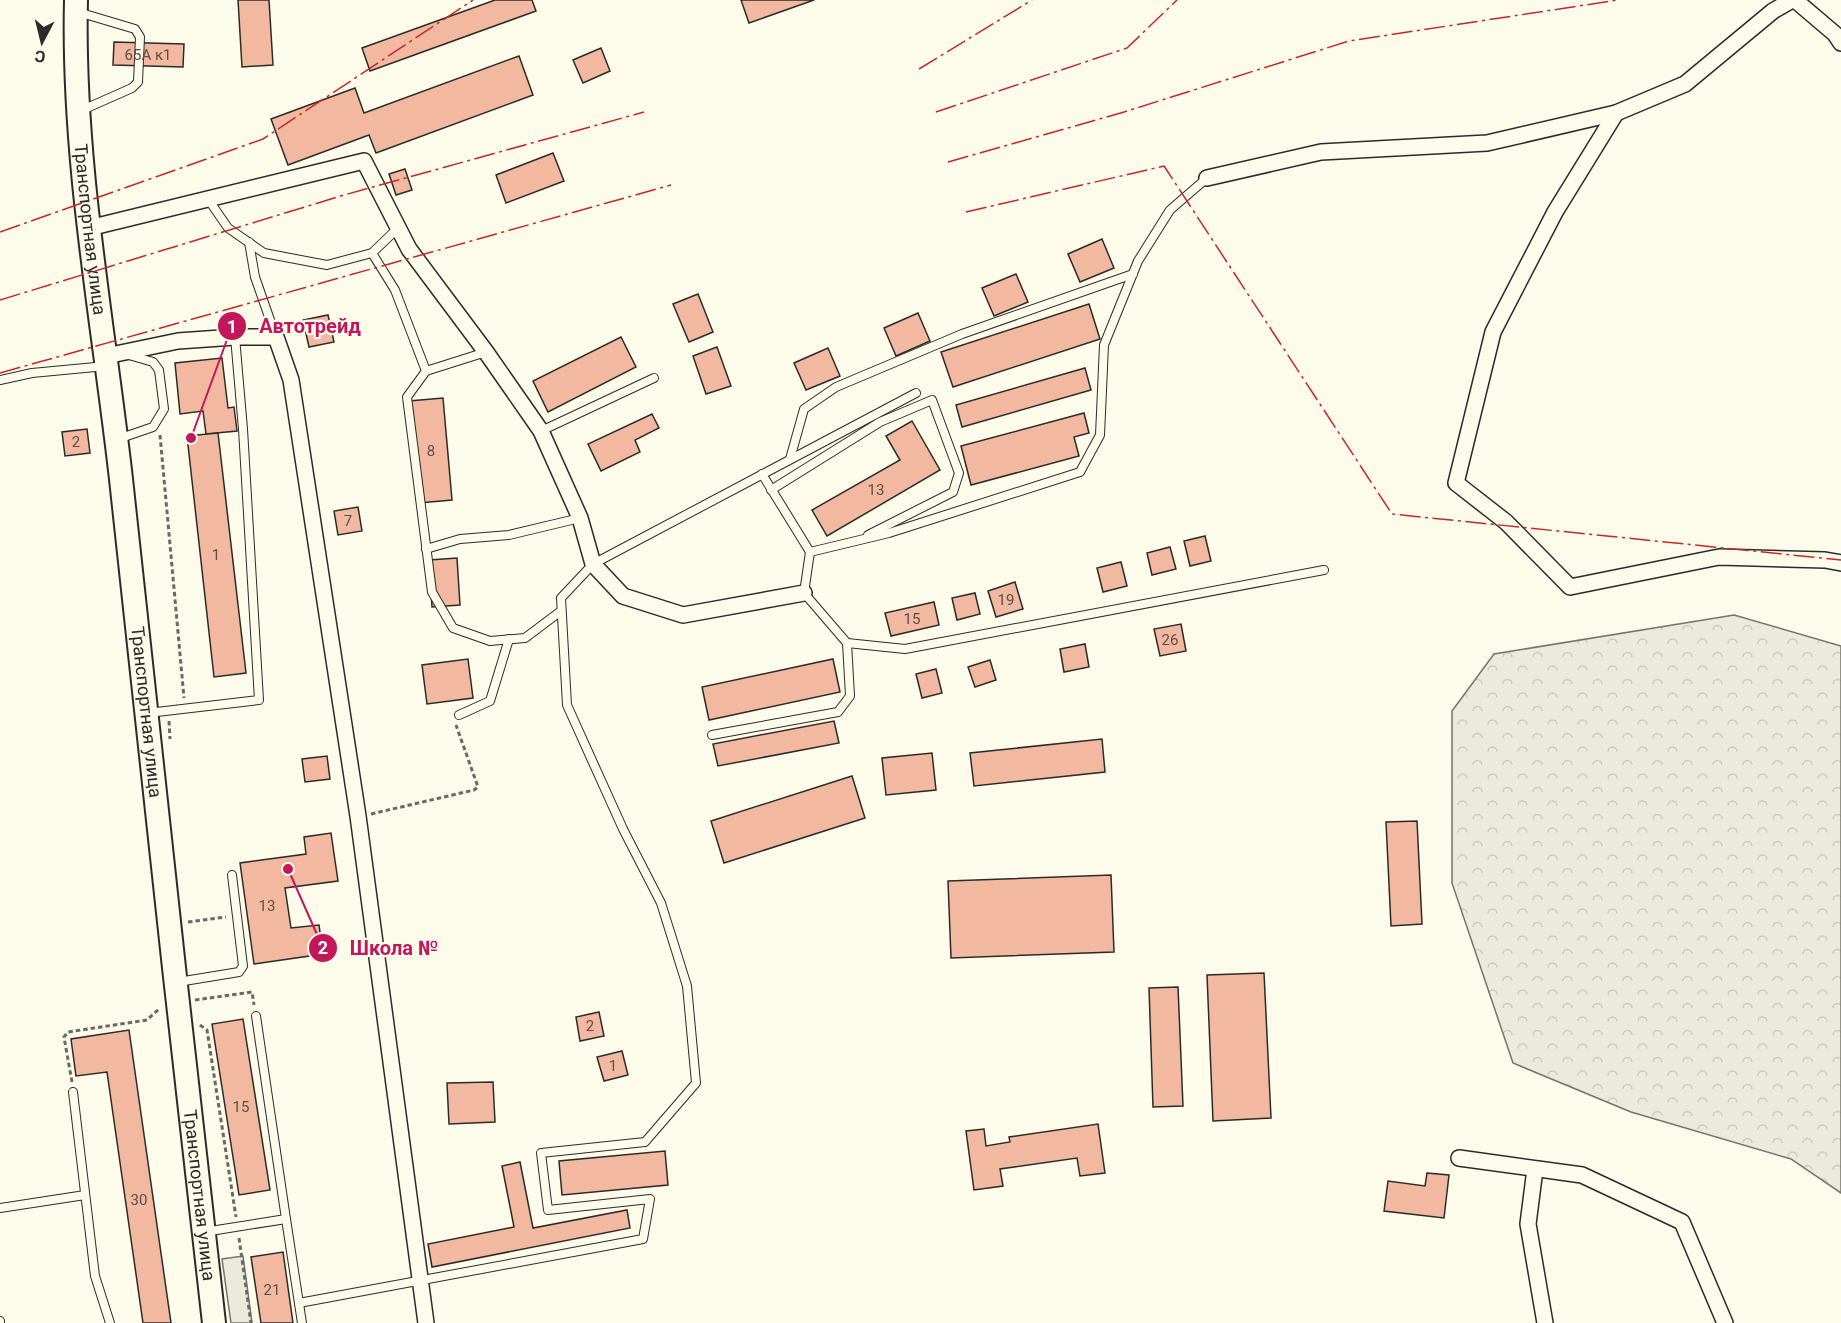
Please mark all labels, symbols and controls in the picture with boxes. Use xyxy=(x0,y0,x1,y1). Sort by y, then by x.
north arrow xyxy=(12,12,72,72)
text: С xyxy=(34,46,47,66)
house number: 65А к1 xyxy=(125,46,171,64)
street label: Транспортная улица xyxy=(71,143,111,316)
callout: Автотрейд xyxy=(217,307,372,345)
text: Автотрейд xyxy=(259,314,361,338)
text: 1 xyxy=(227,316,237,337)
house number: 2 xyxy=(72,433,80,451)
house number: 8 xyxy=(427,442,435,460)
house number: 13 xyxy=(868,481,884,499)
house number: 7 xyxy=(344,512,352,530)
house number: 1 xyxy=(212,546,220,564)
house number: 19 xyxy=(998,591,1014,609)
house number: 15 xyxy=(904,610,920,628)
street label: Транспортная улица xyxy=(127,625,167,799)
house number: 26 xyxy=(1162,631,1178,649)
house number: 13 xyxy=(259,897,275,915)
callout: Школа № xyxy=(308,929,450,967)
text: Школа № xyxy=(350,936,438,960)
text: 2 xyxy=(318,937,328,958)
house number: 2 xyxy=(586,1017,594,1035)
house number: 1 xyxy=(609,1057,617,1075)
house number: 15 xyxy=(233,1098,249,1116)
street label: Транспортная улица xyxy=(180,1108,220,1282)
house number: 30 xyxy=(131,1191,147,1209)
house number: 21 xyxy=(264,1281,280,1299)

